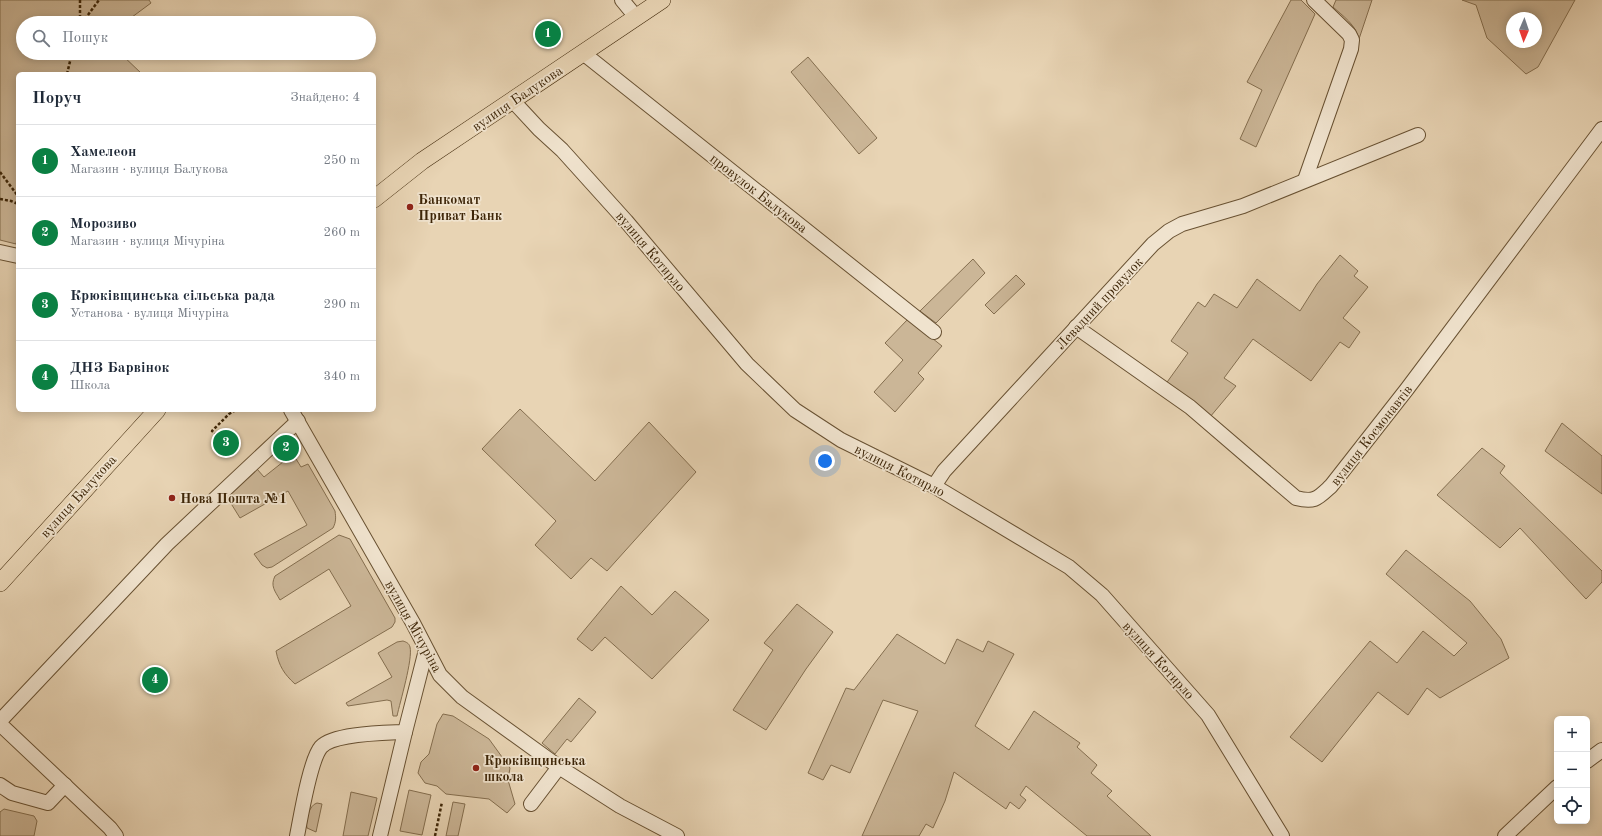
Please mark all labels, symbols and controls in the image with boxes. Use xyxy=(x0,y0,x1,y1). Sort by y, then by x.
north arrow xyxy=(1506,12,1542,48)
search box xyxy=(16,16,376,60)
pin: 1 xyxy=(535,19,561,49)
icon: search xyxy=(30,27,52,49)
text: Пошук xyxy=(62,31,108,46)
street label: вулиця Балукова xyxy=(470,63,565,134)
text: Поруч xyxy=(32,90,81,107)
text: Знайдено: 4 xyxy=(291,91,360,104)
text: Хамелеон xyxy=(70,145,137,160)
street label: провулок Балукова xyxy=(707,152,810,236)
text: 1 xyxy=(41,154,49,167)
text: 250 m xyxy=(323,154,360,167)
text: Магазин · вулиця Балукова xyxy=(70,163,228,176)
place label: Банкомат Приват Банк xyxy=(418,193,503,223)
marker: Банкомат Приват Банк xyxy=(405,202,415,212)
street label: вулиця Котирло xyxy=(613,209,688,294)
text: Морозиво xyxy=(70,217,137,232)
text: 2 xyxy=(41,226,49,239)
text: 260 m xyxy=(323,226,360,239)
text: Магазин · вулиця Мічуріна xyxy=(70,235,225,248)
street label: Левадний провулок xyxy=(1053,255,1146,353)
text: Крюківщинська сільська рада xyxy=(70,289,275,304)
text: 3 xyxy=(41,298,49,311)
text: 290 m xyxy=(323,298,360,311)
text: Установа · вулиця Мічуріна xyxy=(70,307,229,320)
text: ДНЗ Барвінок xyxy=(70,361,169,376)
text: 4 xyxy=(41,370,49,383)
text: 340 m xyxy=(323,370,360,383)
text: Школа xyxy=(70,379,110,392)
street label: вулиця Космонавтів xyxy=(1328,382,1415,489)
pin: 3 xyxy=(213,428,239,458)
pin: 2 xyxy=(273,433,299,463)
street label: вулиця Котирло xyxy=(852,442,947,500)
your location xyxy=(815,451,835,471)
street label: вулиця Балукова xyxy=(38,453,119,541)
place label: Нова Пошта №1 xyxy=(180,492,287,506)
marker: Нова Пошта №1 xyxy=(167,493,177,503)
street label: вулиця Мічуріна xyxy=(382,578,444,675)
street label: вулиця Котирло xyxy=(1120,619,1197,702)
pin: 4 xyxy=(142,665,168,695)
map controls xyxy=(1554,716,1590,824)
button: + xyxy=(1554,716,1590,752)
button: − xyxy=(1554,752,1590,788)
place label: Крюківщинська школа xyxy=(484,754,586,784)
marker: Крюківщинська школа xyxy=(471,763,481,773)
button: locate xyxy=(1554,788,1590,824)

